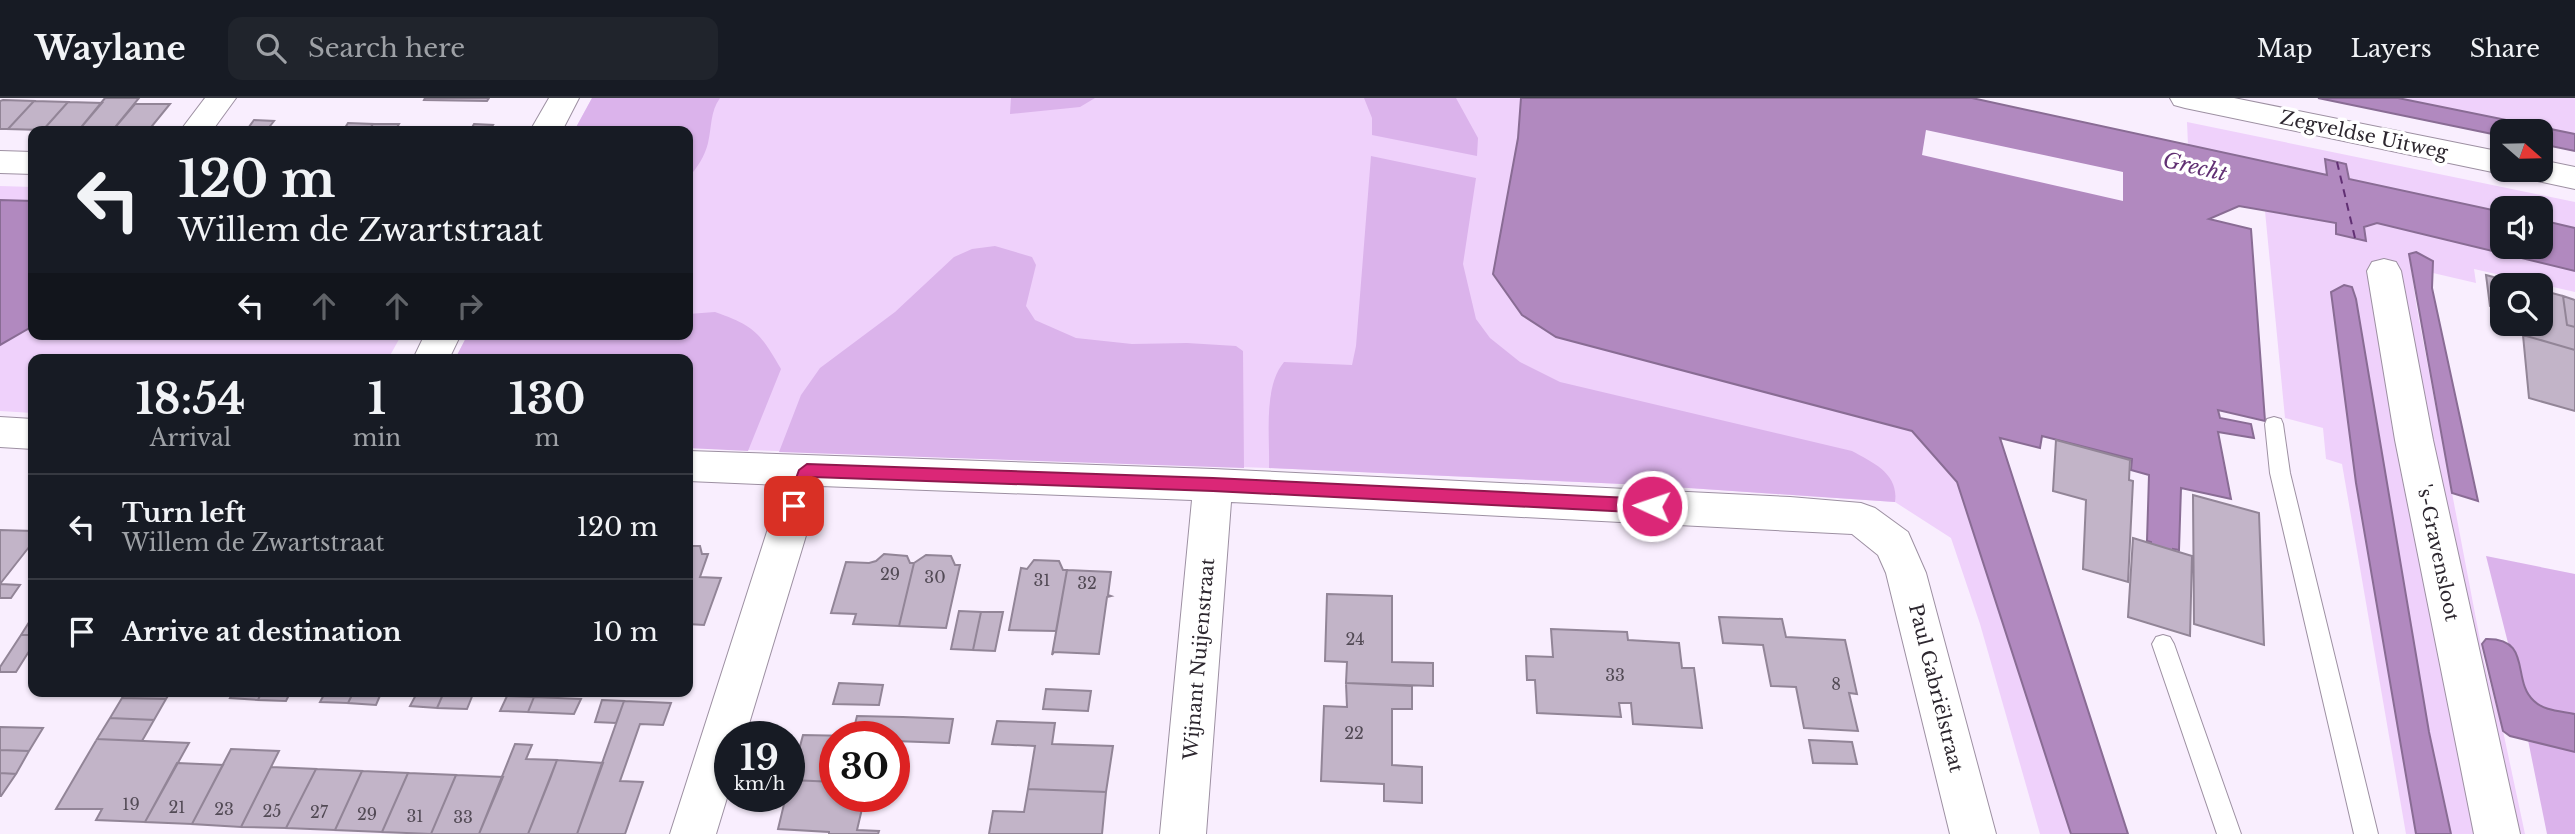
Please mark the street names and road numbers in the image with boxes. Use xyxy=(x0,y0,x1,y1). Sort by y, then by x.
street label: Zegveldse Uitweg xyxy=(2278,106,2451,164)
street label: 's-Gravensloot xyxy=(2412,483,2464,624)
street label: Wijnant Nuijenstraat xyxy=(1179,556,1219,762)
street label: Paul Gabriëlstraat xyxy=(1904,601,1968,775)

